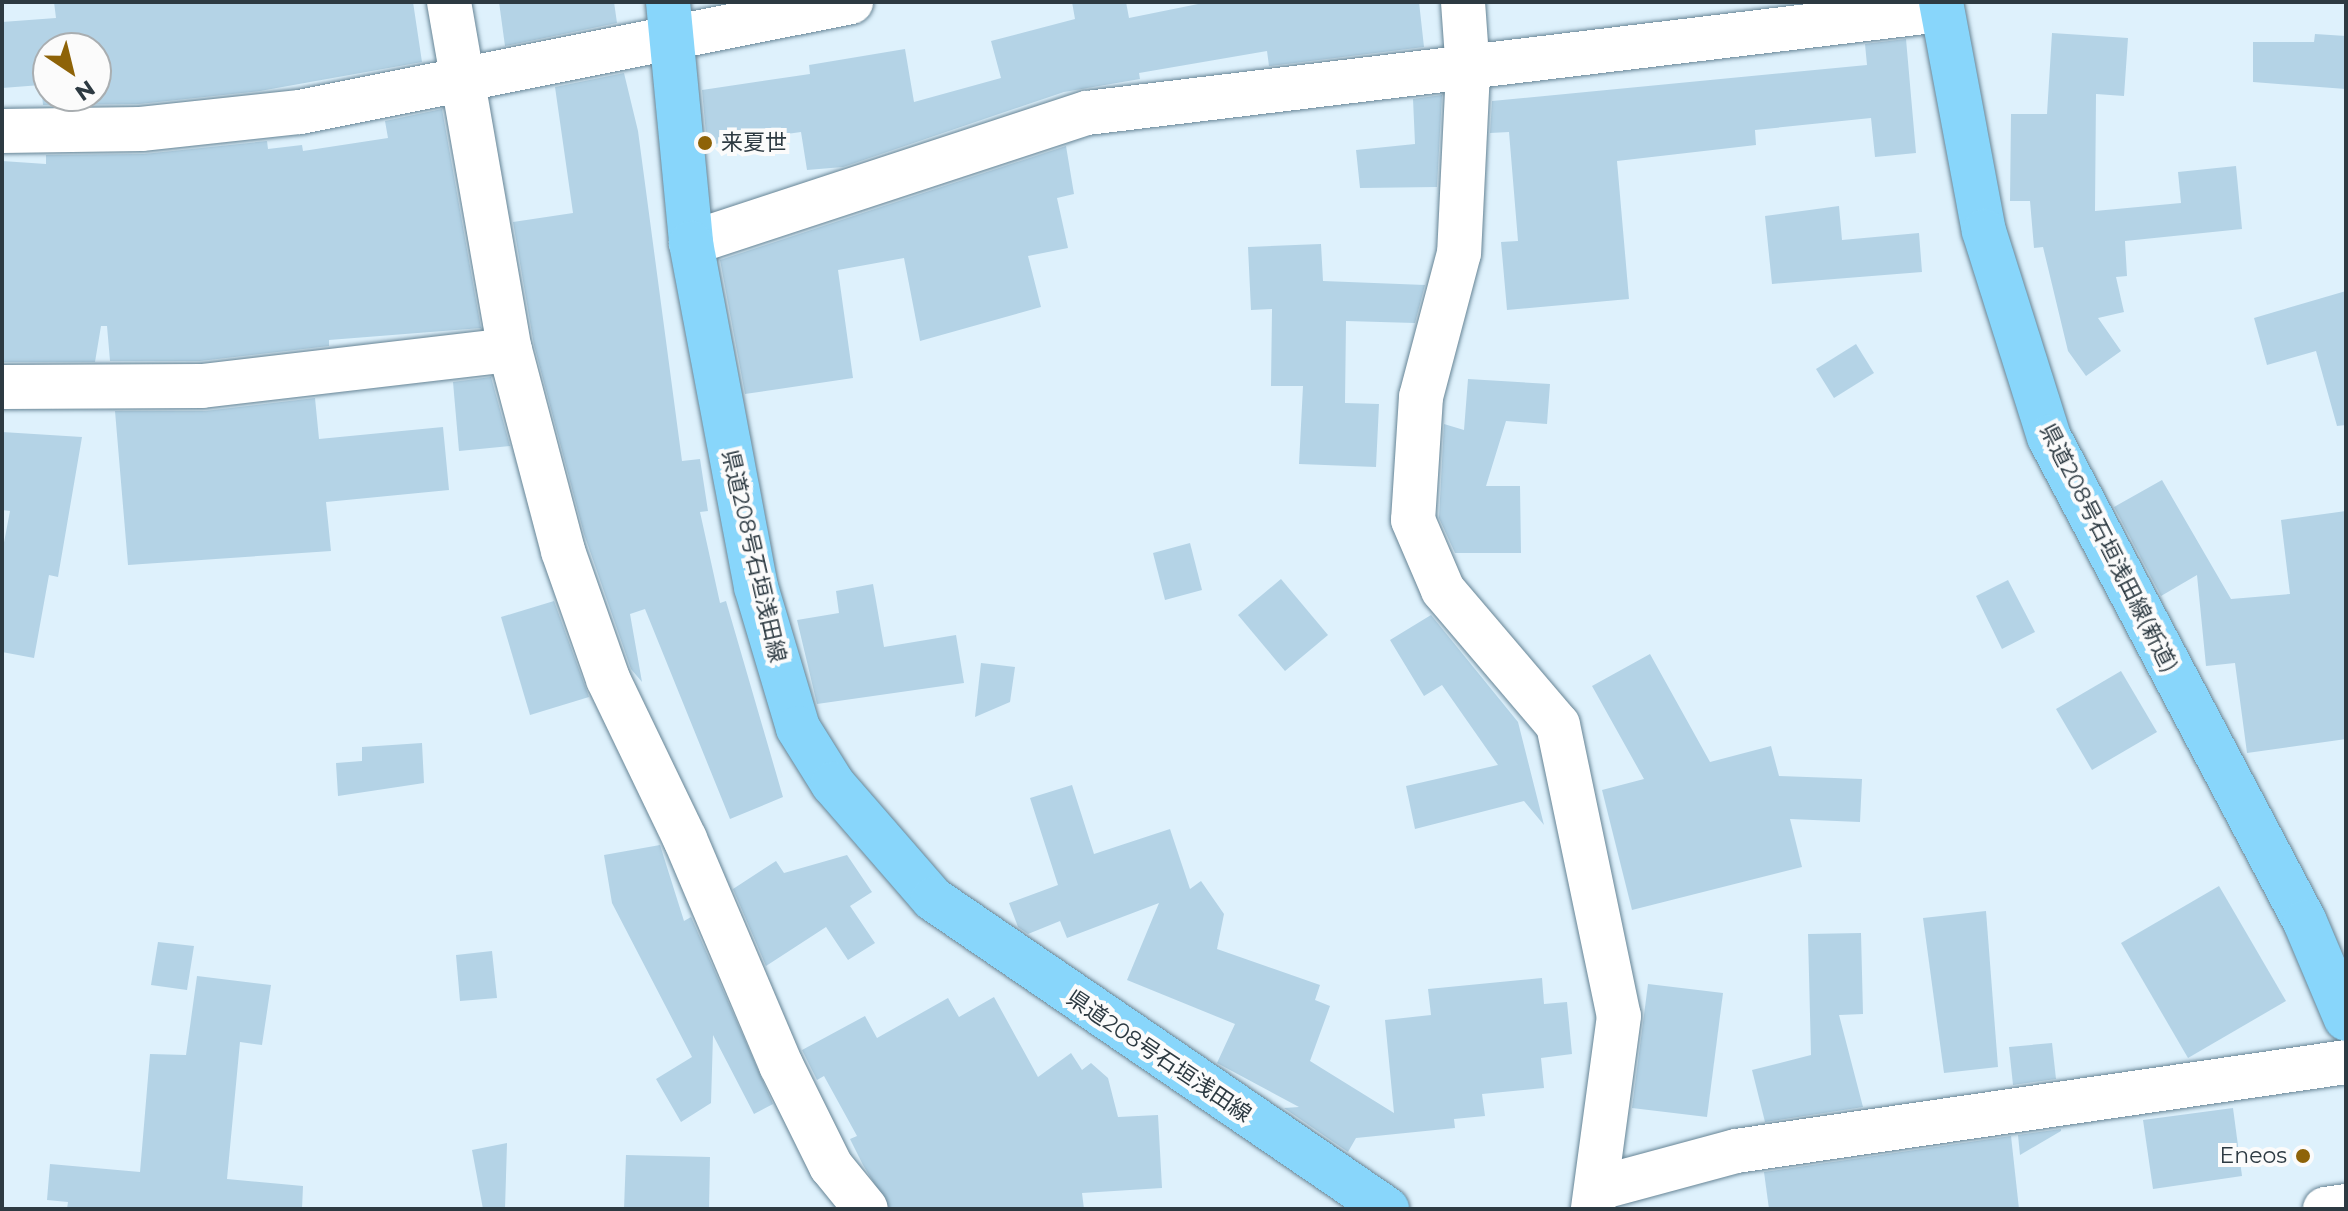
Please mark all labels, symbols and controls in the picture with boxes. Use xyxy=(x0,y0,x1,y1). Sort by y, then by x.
north arrow xyxy=(32,32,112,112)
text: N xyxy=(70,74,100,107)
place label: 来夏世 xyxy=(721,130,787,156)
marker: 来夏世 xyxy=(696,134,714,152)
street label: 県道208号石垣浅田線(新道) xyxy=(2035,419,2183,677)
street label: 県道208号石垣浅田線 xyxy=(717,447,791,665)
street label: 県道208号石垣浅田線 xyxy=(1062,984,1256,1128)
place label: Eneos xyxy=(2220,1143,2287,1169)
marker: Eneos xyxy=(2294,1147,2312,1165)

